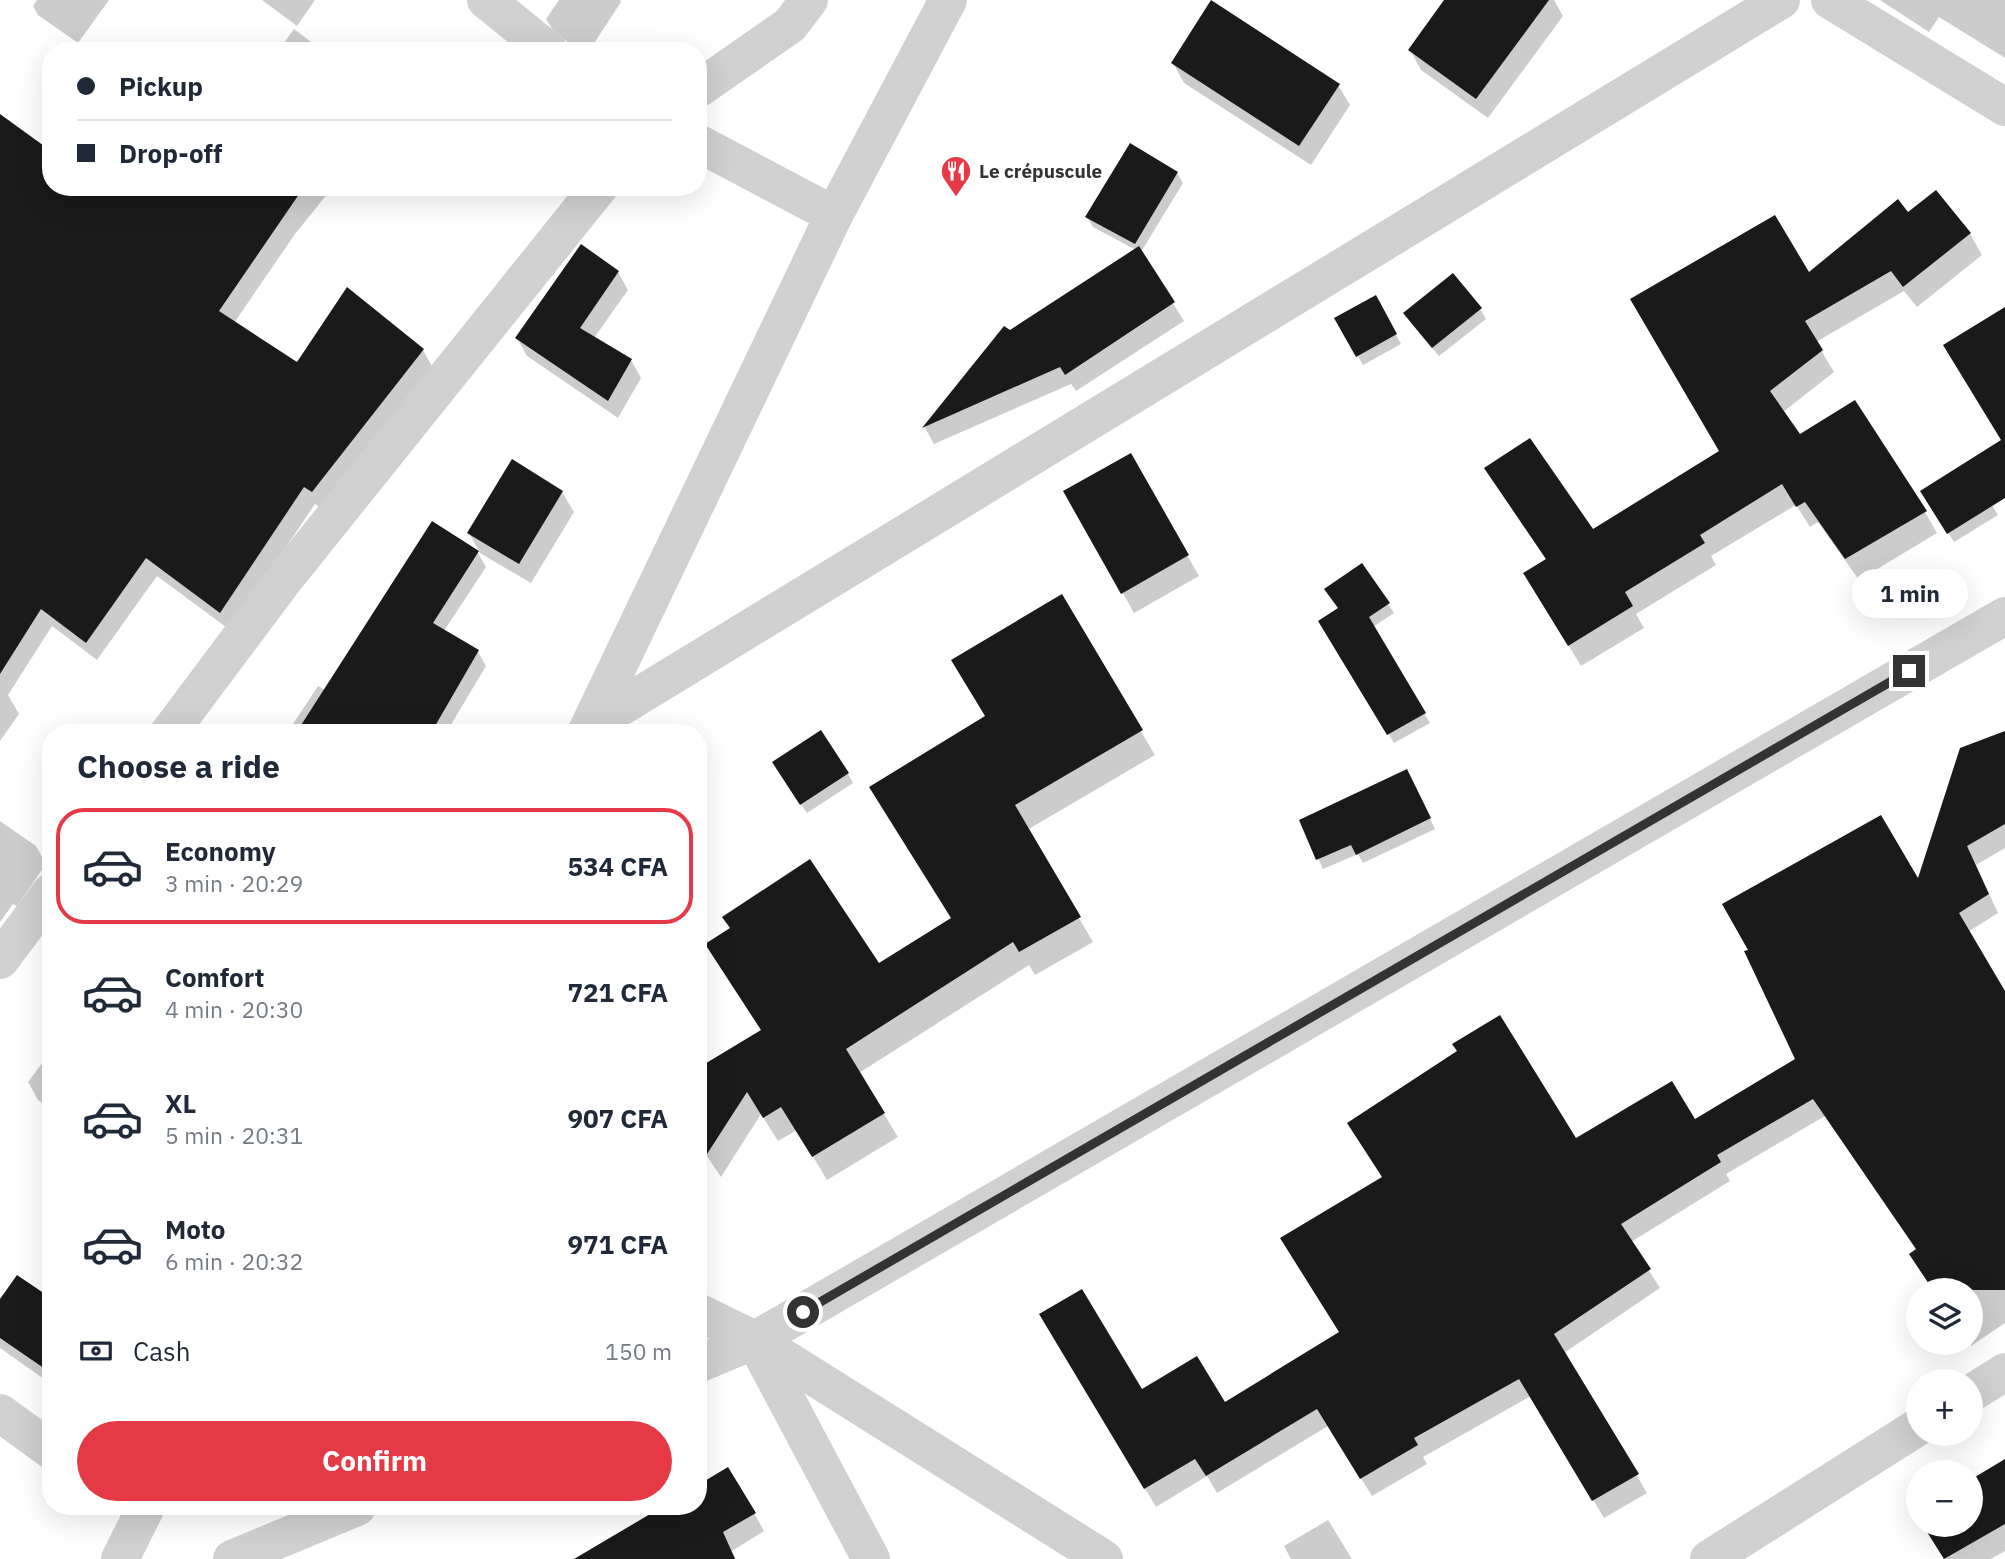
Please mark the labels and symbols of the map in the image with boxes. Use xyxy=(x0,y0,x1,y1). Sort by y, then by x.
restaurant icon: Le crépuscule xyxy=(939,154,973,198)
place label: Le crépuscule xyxy=(979,159,1102,183)
callout: 1 min xyxy=(1851,570,1967,618)
route end xyxy=(1893,655,1925,687)
route start xyxy=(787,1296,819,1328)

